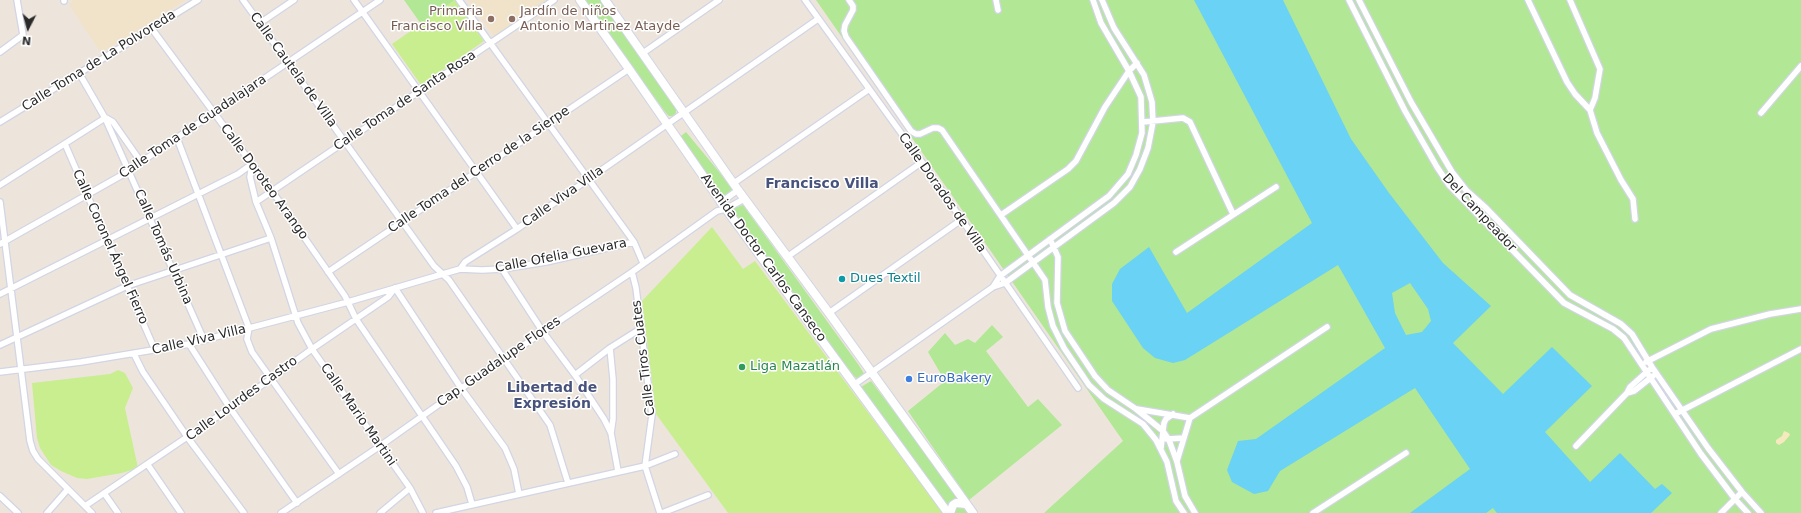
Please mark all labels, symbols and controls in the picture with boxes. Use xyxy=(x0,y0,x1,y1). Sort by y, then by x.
place label: Primaria Francisco Villa xyxy=(391,4,483,35)
place label: Jardín de niños Antonio Martinez Atayde xyxy=(520,4,680,35)
street label: Calle Toma de La Polvoreda xyxy=(19,7,179,115)
north arrow xyxy=(8,8,48,48)
street label: Calle Cautela de Villa xyxy=(246,9,340,131)
marker: Primaria Francisco Villa xyxy=(486,14,496,24)
marker: Jardín de niños Antonio Martinez Atayde xyxy=(507,14,517,24)
text: N xyxy=(21,33,32,47)
street label: Calle Toma de Santa Rosa xyxy=(331,48,479,154)
street label: Calle Toma de Guadalajara xyxy=(116,72,270,182)
street label: Calle Toma del Cerro de la Sierpe xyxy=(385,103,573,237)
street label: Calle Doroteo Arango xyxy=(217,121,311,243)
street label: Calle Dorados de Villa xyxy=(895,130,989,256)
street label: Calle Viva Villa xyxy=(519,163,607,231)
street label: Calle Coronel Ángel Fierro xyxy=(69,167,151,327)
street label: Avenida Doctor Carlos Canseco xyxy=(697,171,829,345)
street label: Del Campeador xyxy=(1439,171,1519,255)
district label: Francisco Villa xyxy=(765,176,879,192)
street label: Calle Tomás Urbina xyxy=(131,187,195,307)
street label: Calle Ofelia Guevara xyxy=(494,236,628,276)
place label: Dues Textil xyxy=(850,271,921,287)
marker: Dues Textil xyxy=(837,274,847,284)
street label: Calle Tiros Cuates xyxy=(629,299,659,417)
street label: Cap. Guadalupe Flores xyxy=(434,313,564,411)
street label: Calle Viva Villa xyxy=(151,322,247,358)
street label: Calle Lourdes Castro xyxy=(183,353,301,445)
place label: Liga Mazatlán xyxy=(750,359,840,375)
street label: Calle Mario Martini xyxy=(317,361,399,469)
marker: Liga Mazatlán xyxy=(737,362,747,372)
place label: EuroBakery xyxy=(917,371,991,387)
marker: EuroBakery xyxy=(904,374,914,384)
district label: Libertad de Expresión xyxy=(507,380,597,412)

